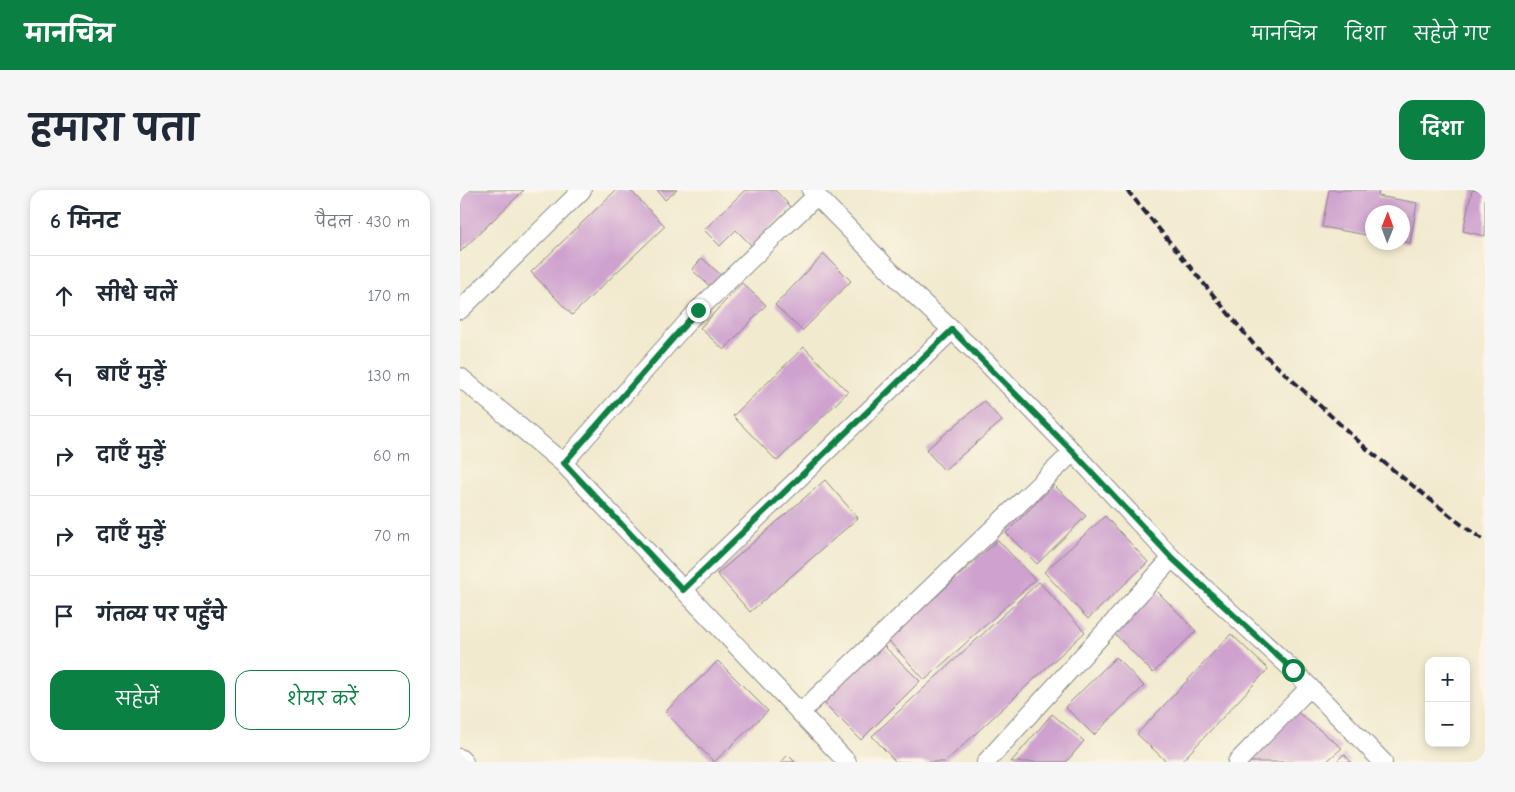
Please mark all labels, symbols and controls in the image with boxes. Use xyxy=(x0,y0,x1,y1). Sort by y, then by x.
text: मानचित्र xyxy=(25,20,114,48)
text: मानचित्र xyxy=(1251,24,1317,45)
text: दिशा xyxy=(1345,24,1386,45)
text: सहेजे गए xyxy=(1414,24,1490,45)
button: दिशा xyxy=(1399,100,1485,160)
text: हमारा पता xyxy=(30,108,198,149)
north arrow xyxy=(1365,205,1410,250)
text: 6 मिनट xyxy=(50,209,119,233)
text: पैदल · 430 m xyxy=(315,213,410,231)
icon: ahead xyxy=(50,282,78,310)
text: सीधे चलें xyxy=(97,284,177,306)
text: 170 m xyxy=(368,287,410,305)
route end xyxy=(687,299,710,322)
icon: left xyxy=(50,362,78,390)
text: बाएँ मुड़ें xyxy=(97,364,166,386)
text: 130 m xyxy=(367,367,410,385)
icon: right xyxy=(50,442,78,470)
text: दाएँ मुड़ें xyxy=(97,444,165,466)
text: 60 m xyxy=(373,447,410,465)
icon: right xyxy=(50,522,78,550)
text: दाएँ मुड़ें xyxy=(97,524,165,546)
text: 70 m xyxy=(374,527,410,545)
icon: arrive xyxy=(50,602,78,630)
text: गंतव्य पर पहुँचे xyxy=(97,604,226,626)
map controls xyxy=(1425,657,1470,747)
button: + xyxy=(1425,657,1470,702)
route start xyxy=(1282,659,1305,682)
button: सहेजें xyxy=(50,670,225,730)
button: शेयर करें xyxy=(235,670,410,730)
button: − xyxy=(1425,702,1470,747)

